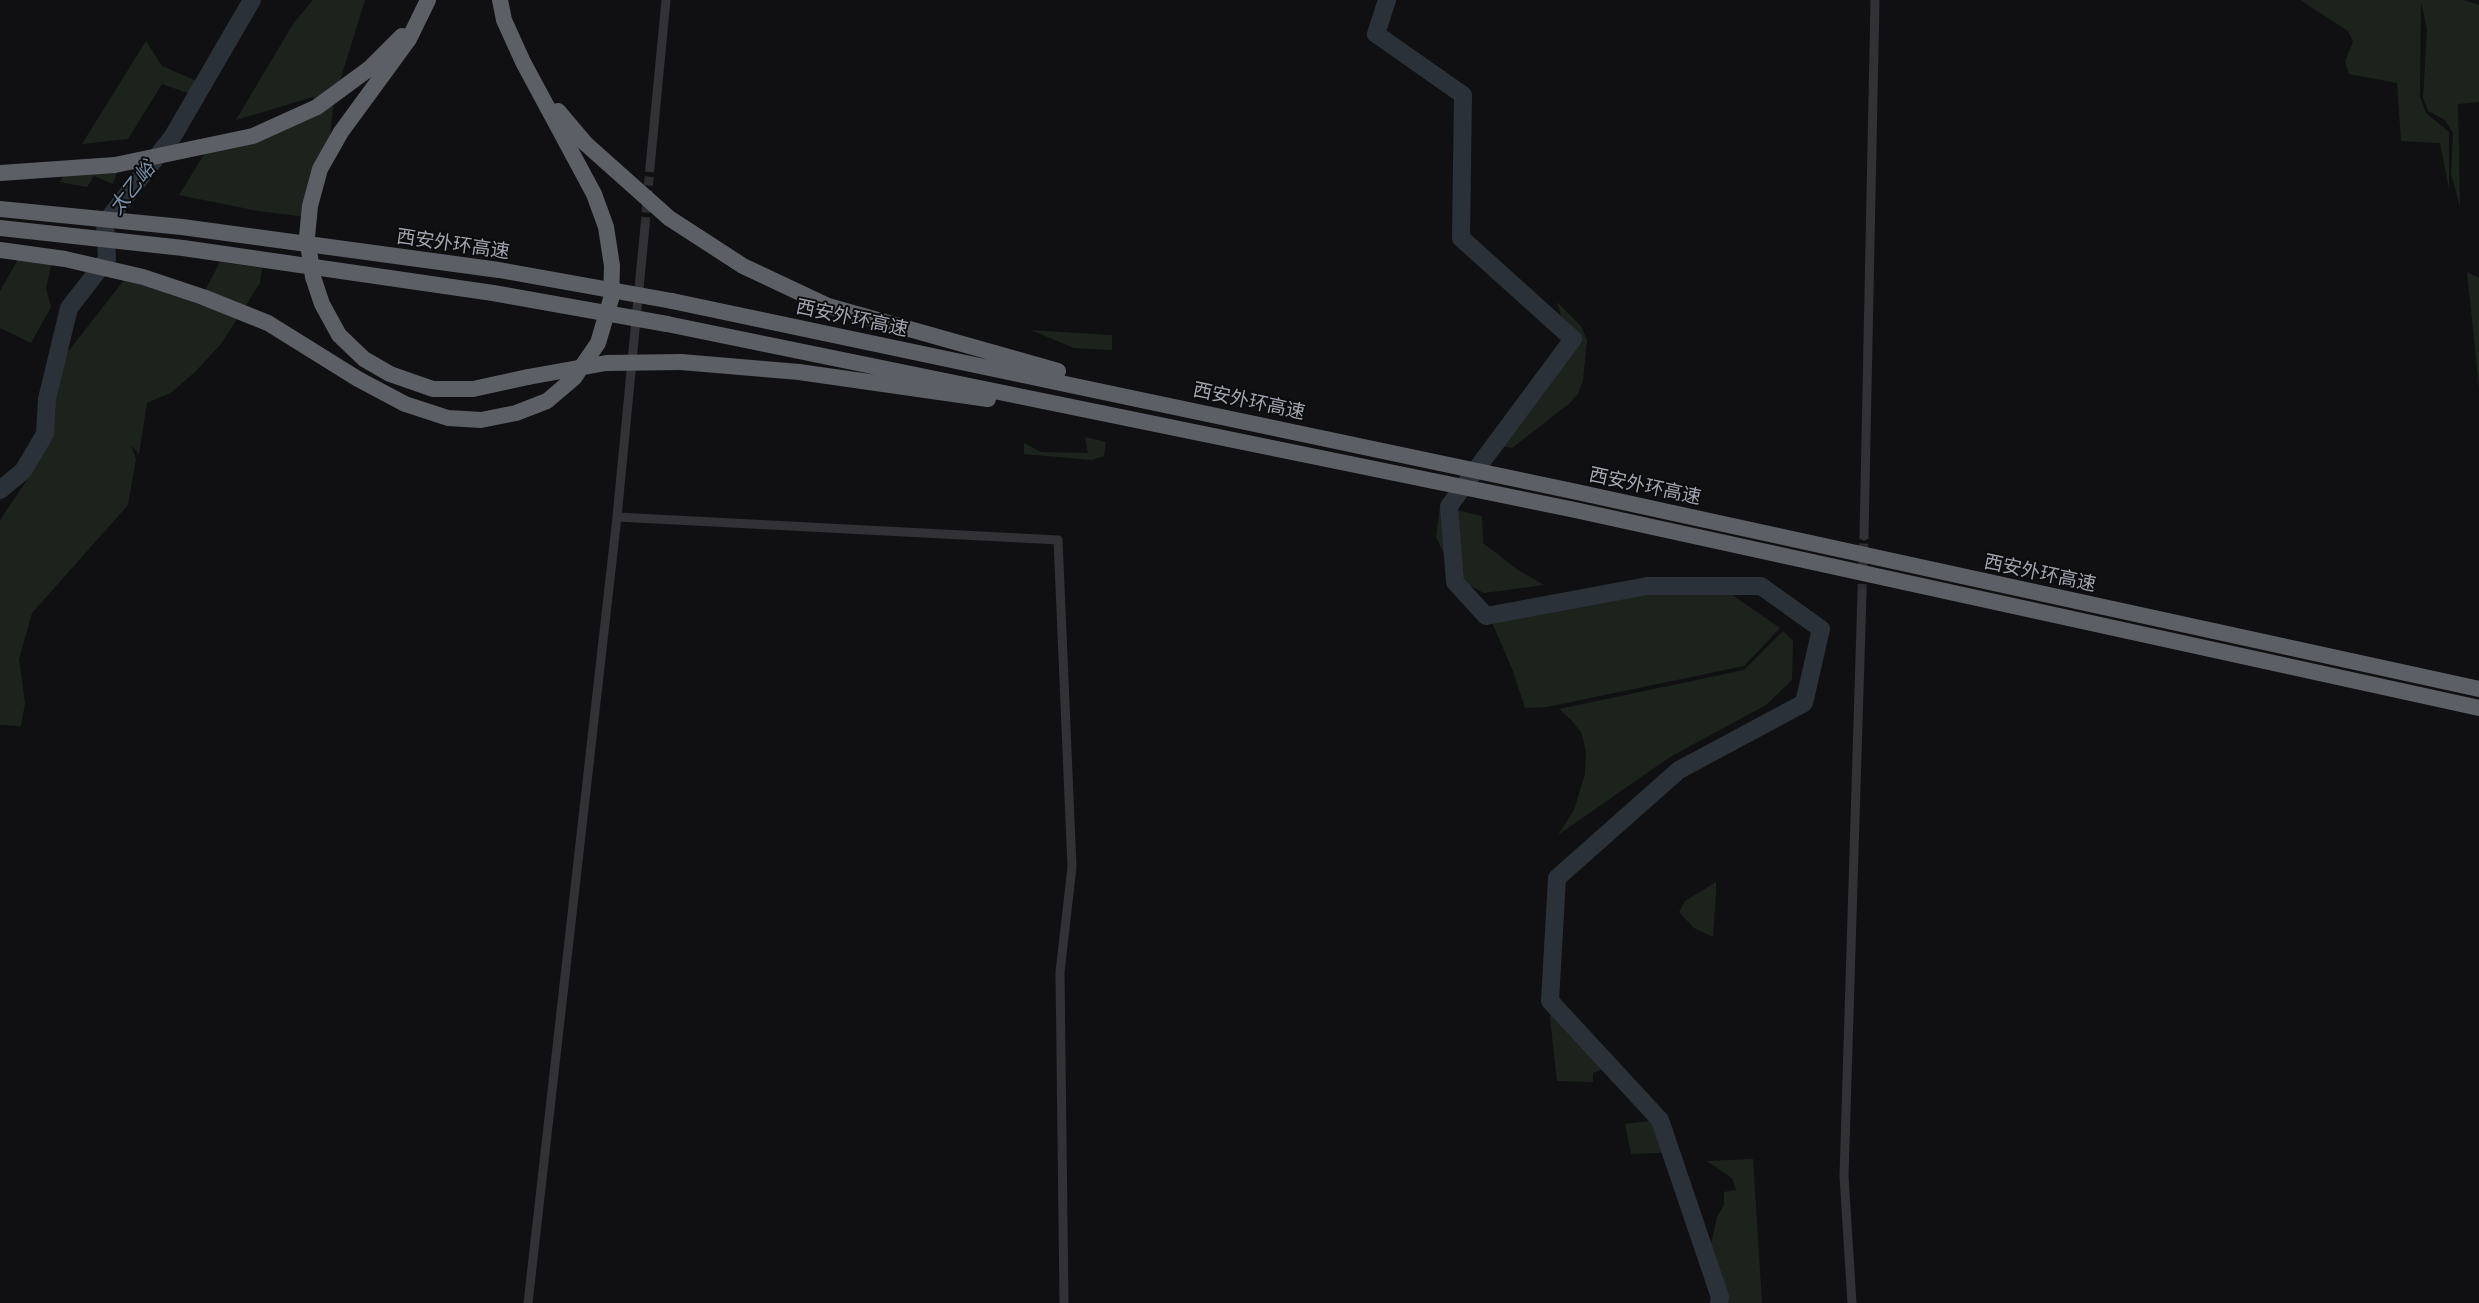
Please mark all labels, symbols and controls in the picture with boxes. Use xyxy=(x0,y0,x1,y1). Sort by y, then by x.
water label: 太乙峪 xyxy=(104,157,160,219)
street label: 西安外环高速 xyxy=(395,225,511,263)
street label: 西安外环高速 xyxy=(794,295,910,341)
street label: 西安外环高速 xyxy=(1191,378,1307,424)
street label: 西安外环高速 xyxy=(1587,463,1703,509)
street label: 西安外环高速 xyxy=(1982,550,2098,596)

